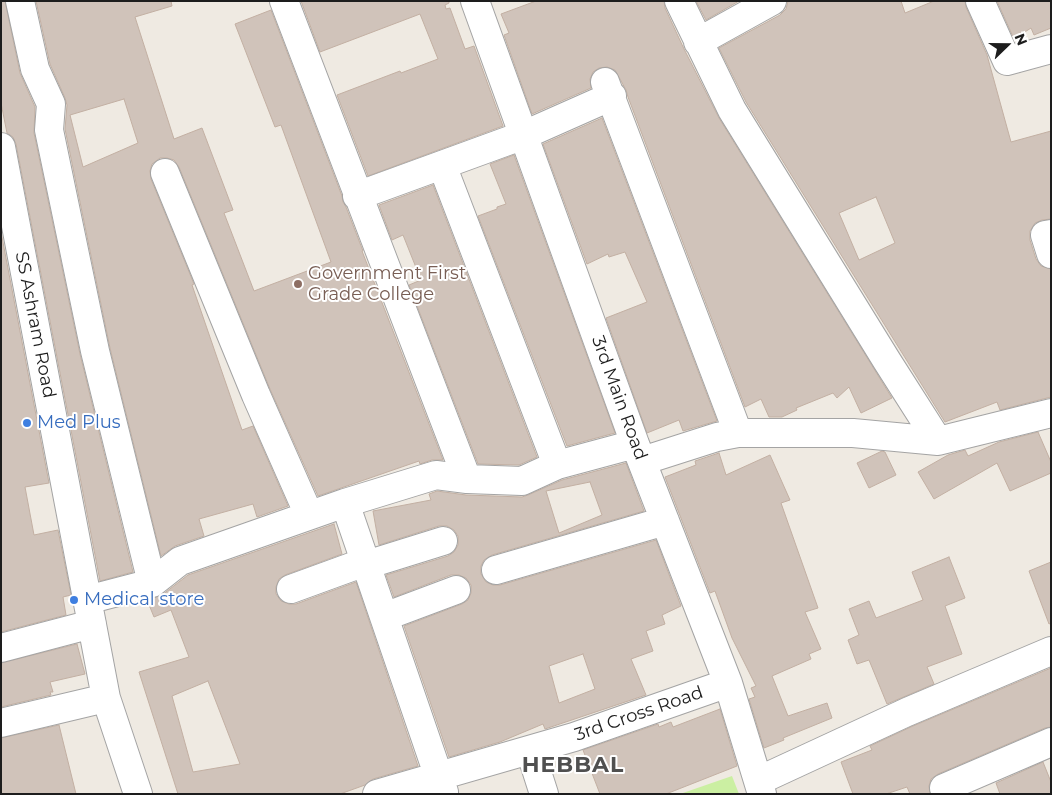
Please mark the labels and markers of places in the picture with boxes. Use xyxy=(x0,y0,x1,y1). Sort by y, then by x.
place label: Government First Grade College xyxy=(308,263,466,306)
marker: Government First Grade College xyxy=(292,278,304,290)
place label: Med Plus xyxy=(37,412,121,434)
marker: Med Plus xyxy=(21,417,33,429)
place label: Medical store xyxy=(84,589,204,611)
marker: Medical store xyxy=(68,594,80,606)

